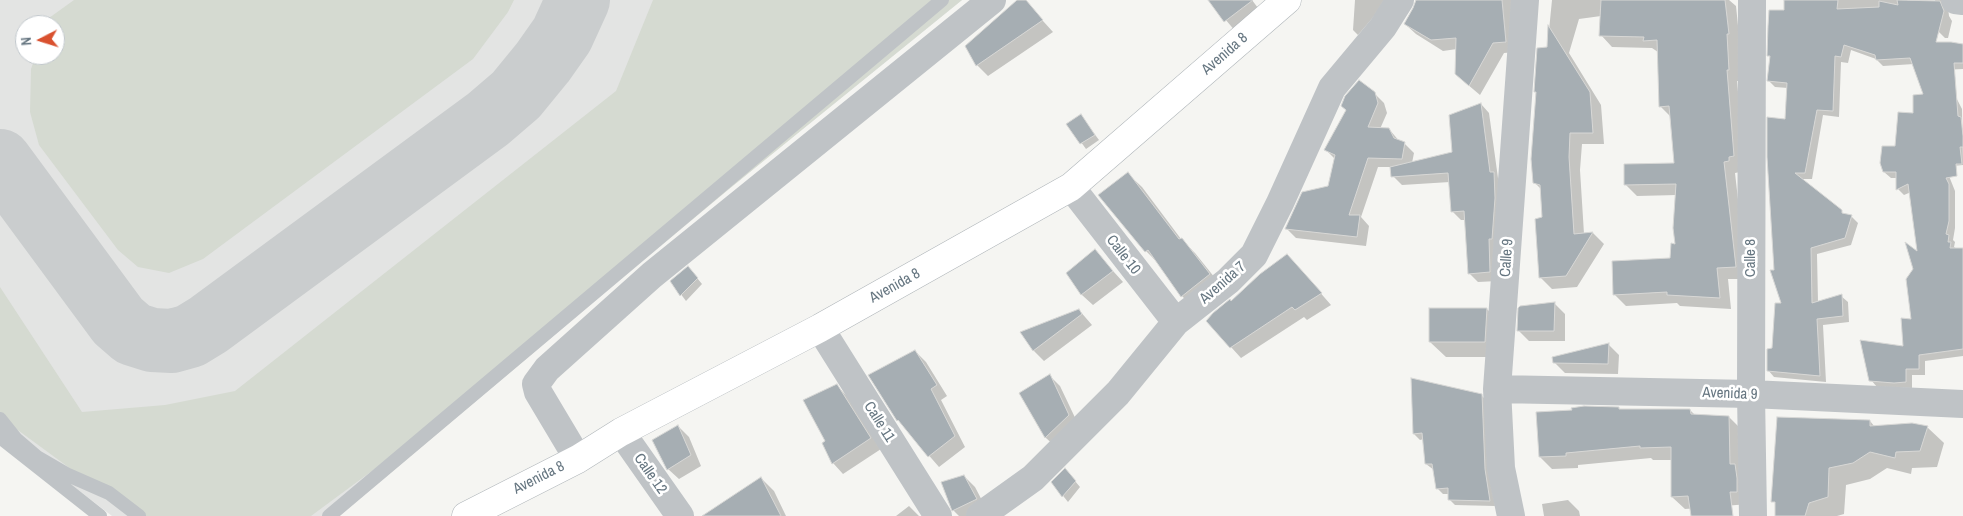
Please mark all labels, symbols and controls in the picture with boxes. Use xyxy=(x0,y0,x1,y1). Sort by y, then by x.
north arrow xyxy=(15,15,65,65)
street label: Avenida 8 xyxy=(1198,29,1252,79)
text: N xyxy=(17,36,35,46)
street label: Calle 10 xyxy=(1102,232,1144,278)
street label: Calle 9 xyxy=(1497,238,1517,278)
street label: Calle 8 xyxy=(1742,239,1760,277)
street label: Avenida 7 xyxy=(1196,258,1250,308)
street label: Avenida 8 xyxy=(867,265,923,307)
street label: Avenida 9 xyxy=(1702,384,1758,404)
street label: Calle 11 xyxy=(860,398,898,446)
street label: Calle 12 xyxy=(630,450,670,498)
street label: Avenida 8 xyxy=(510,457,568,499)

